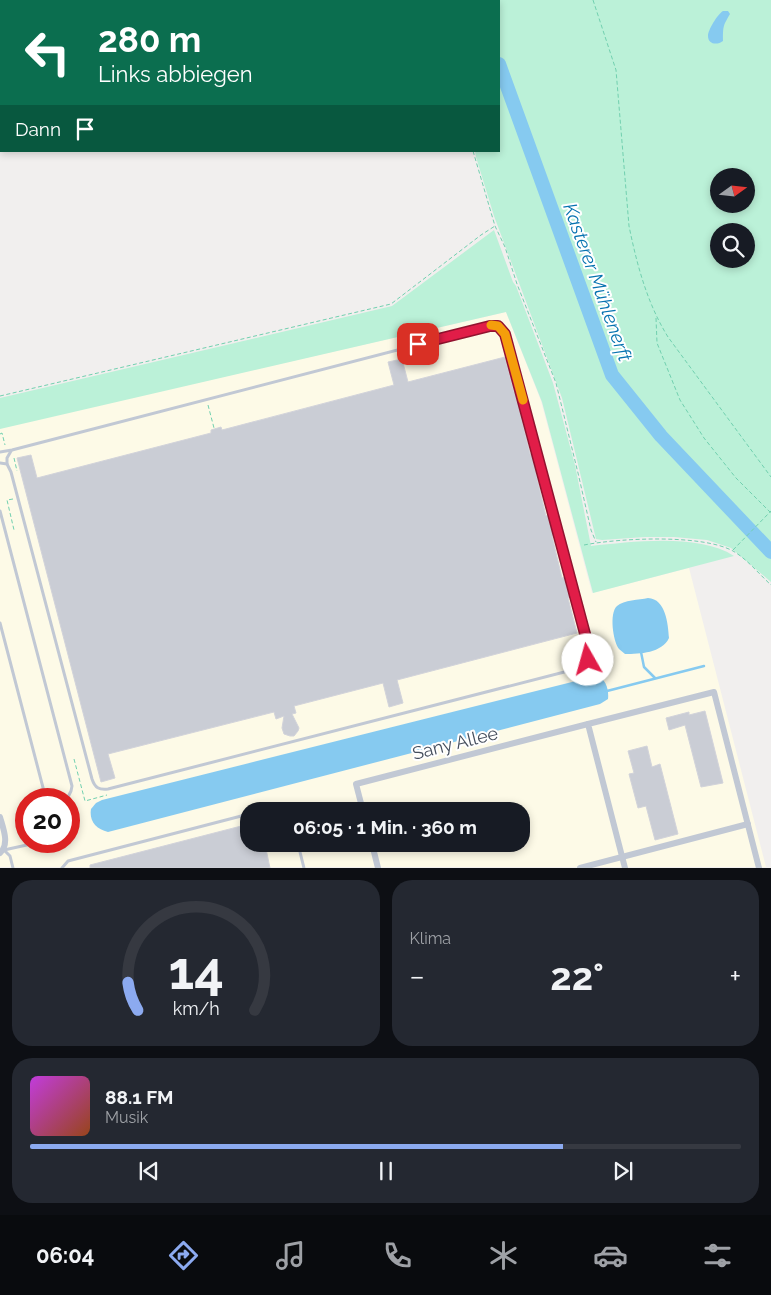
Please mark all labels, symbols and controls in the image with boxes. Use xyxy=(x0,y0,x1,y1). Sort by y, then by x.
text: 280 m xyxy=(98,19,201,60)
icon: left xyxy=(15,20,80,85)
text: Links abbiegen xyxy=(98,61,253,87)
icon: arrive xyxy=(71,115,99,143)
text: Dann xyxy=(15,118,61,140)
north arrow xyxy=(710,168,755,212)
map controls xyxy=(710,168,755,268)
water label: Kasterer Mühlenerft xyxy=(559,200,637,365)
button: search xyxy=(710,223,755,268)
pin xyxy=(397,323,439,365)
icon: arrive xyxy=(404,330,432,358)
position arrow xyxy=(561,633,613,685)
street label: Sany Allee xyxy=(410,722,500,764)
speed limit sign: 20 xyxy=(15,788,80,853)
text: 06:05 · 1 Min. · 360 m xyxy=(293,816,477,838)
text: Klima xyxy=(410,929,451,948)
text: 14 xyxy=(168,940,223,1001)
text: 22° xyxy=(550,954,604,999)
text: − xyxy=(410,960,425,993)
text: + xyxy=(729,960,741,993)
text: km/h xyxy=(172,998,219,1019)
text: 88.1 FM xyxy=(105,1086,174,1108)
text: Musik xyxy=(105,1108,148,1127)
icon: previous xyxy=(135,1157,163,1185)
icon: pause xyxy=(372,1157,400,1185)
icon: next xyxy=(609,1157,637,1185)
icon: directions xyxy=(166,1238,201,1273)
icon: music xyxy=(273,1238,308,1273)
icon: phone xyxy=(380,1238,415,1273)
icon: climate xyxy=(486,1238,521,1273)
icon: car xyxy=(593,1238,628,1273)
icon: filters xyxy=(700,1238,735,1273)
text: 06:04 xyxy=(36,1242,94,1268)

